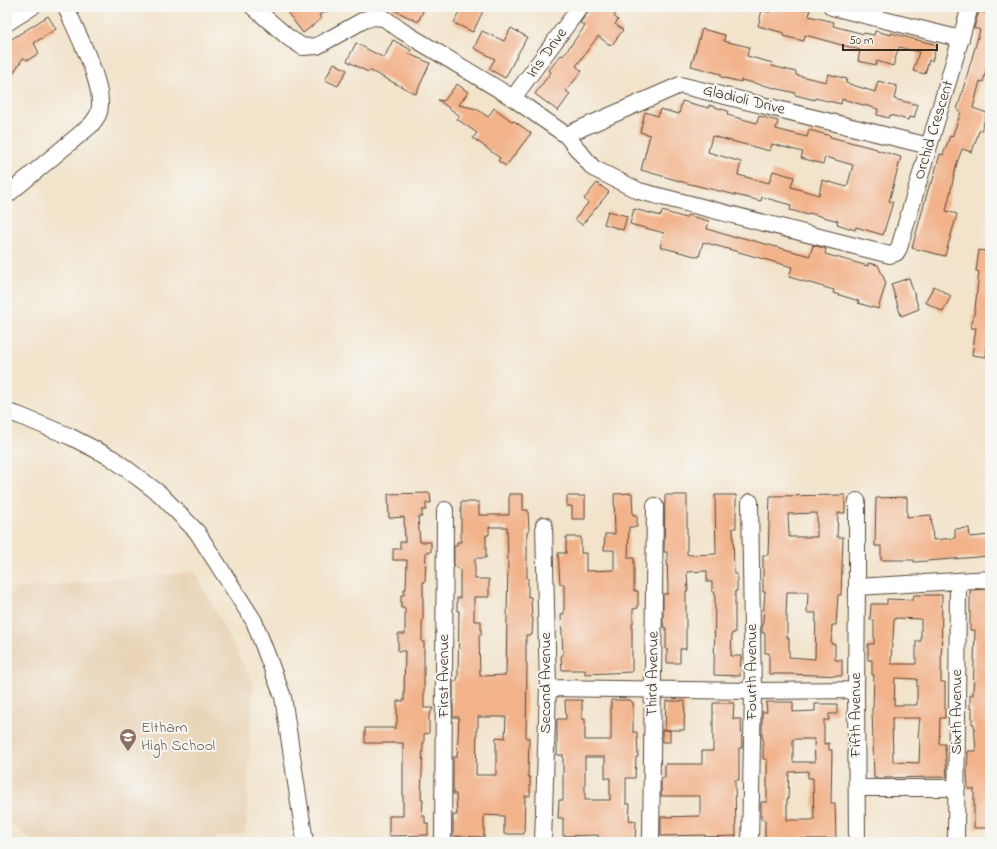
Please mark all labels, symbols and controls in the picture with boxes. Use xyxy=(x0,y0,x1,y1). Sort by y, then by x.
street label: Iris Drive xyxy=(520,22,574,83)
scale bar xyxy=(843,26,937,52)
text: 50 m xyxy=(849,32,873,50)
street label: Orchid Crescent xyxy=(908,77,961,183)
street label: Gladioli Drive xyxy=(700,78,788,122)
street label: Fourth Avenue xyxy=(740,623,764,721)
street label: Third Avenue xyxy=(640,630,666,717)
street label: Second Avenue xyxy=(534,631,558,734)
street label: First Avenue xyxy=(432,633,456,719)
street label: Sixth Avenue xyxy=(945,669,969,755)
street label: Fifth Avenue xyxy=(844,672,868,758)
place label: Eltham High School xyxy=(141,716,215,758)
school or university icon: Eltham High School xyxy=(118,727,138,752)

